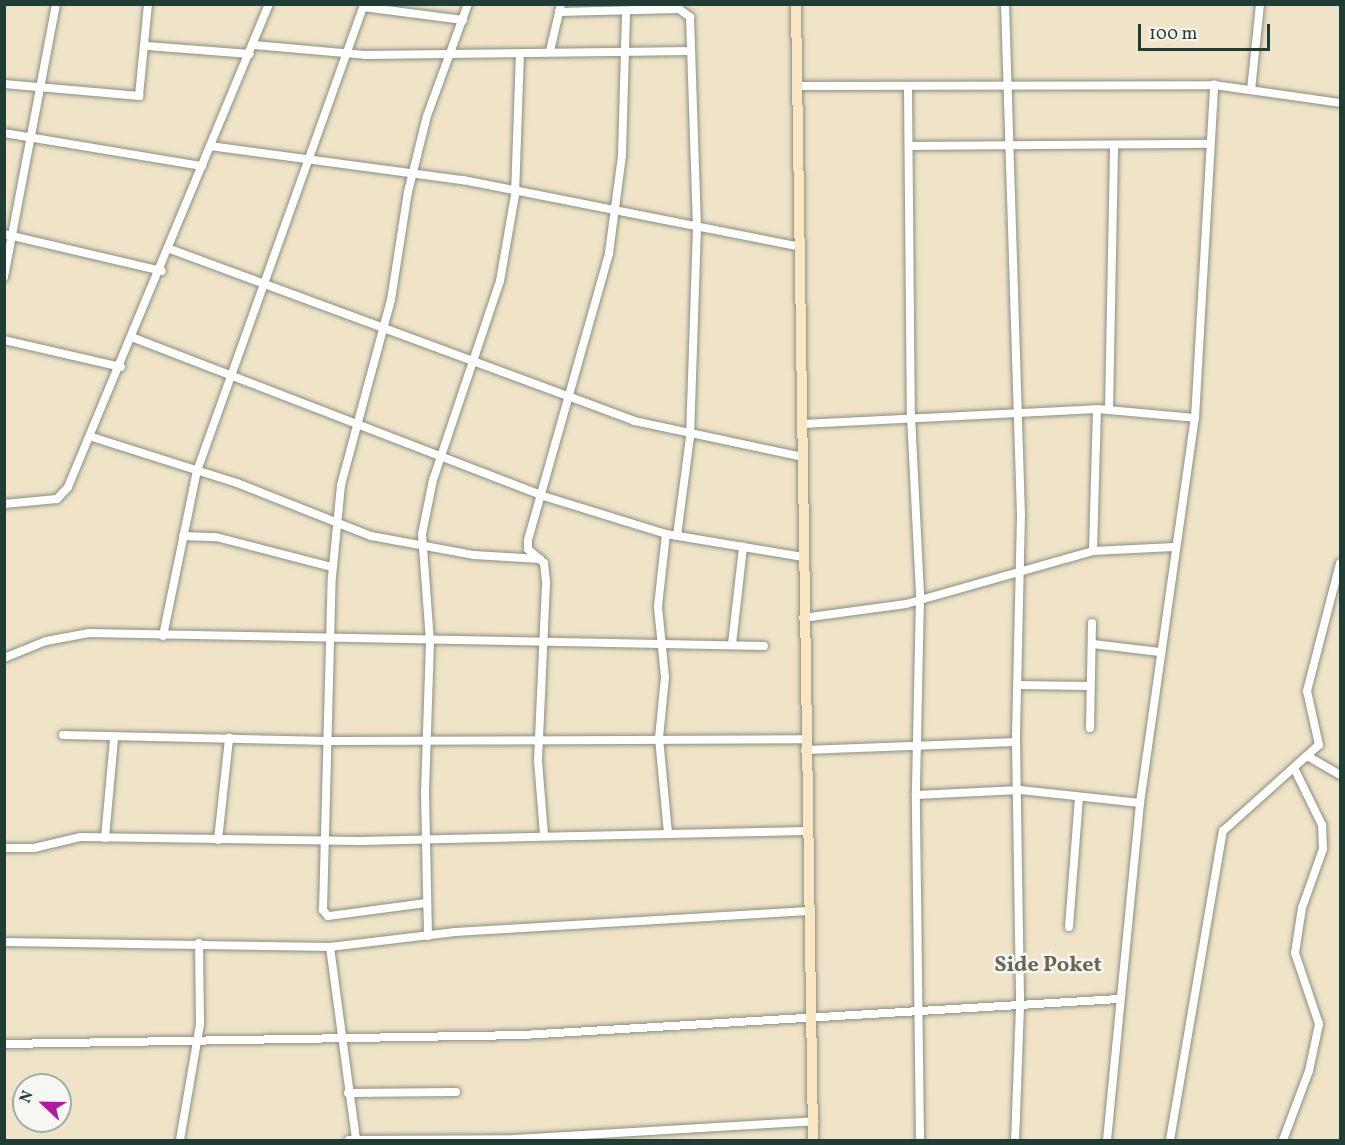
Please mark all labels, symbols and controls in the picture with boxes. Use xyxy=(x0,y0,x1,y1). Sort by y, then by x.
scale bar xyxy=(1141,12,1273,50)
text: 100 m xyxy=(1149,22,1198,47)
district label: Side Poket xyxy=(994,953,1102,979)
north arrow xyxy=(12,1073,72,1133)
text: N xyxy=(15,1087,40,1107)

